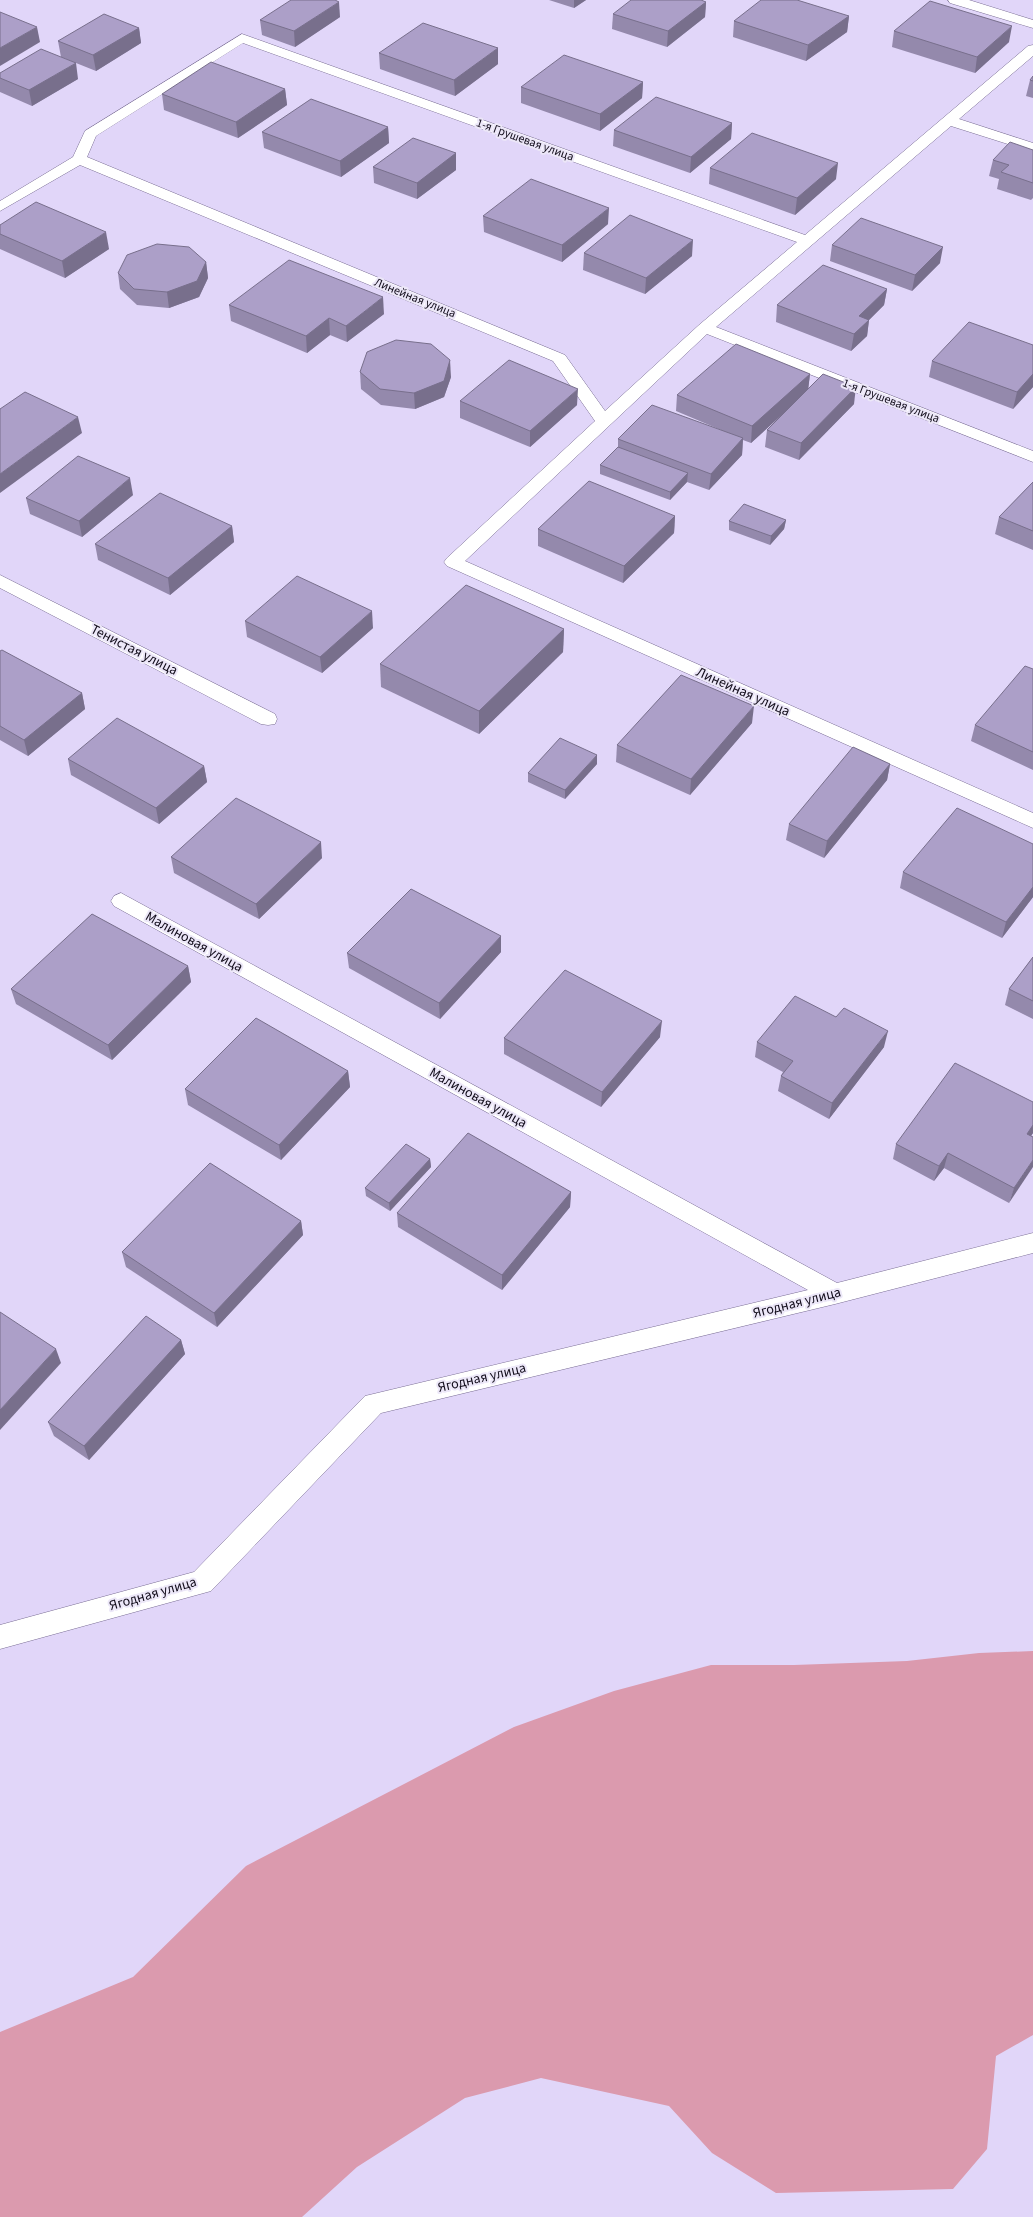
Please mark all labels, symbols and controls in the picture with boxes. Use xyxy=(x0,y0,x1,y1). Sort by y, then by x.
street label: 1-я Грушевая улица xyxy=(474,114,576,166)
street label: Линейная улица xyxy=(372,274,458,322)
street label: 1-я Грушевая улица xyxy=(840,375,942,427)
street label: Тенистая улица xyxy=(87,619,181,681)
street label: Линейная улица xyxy=(693,662,793,722)
street label: Малиновая улица xyxy=(142,907,246,977)
street label: Малиновая улица xyxy=(426,1063,530,1133)
street label: Ягодная улица xyxy=(751,1282,843,1324)
street label: Ягодная улица xyxy=(436,1358,528,1398)
street label: Ягодная улица xyxy=(107,1572,199,1616)

